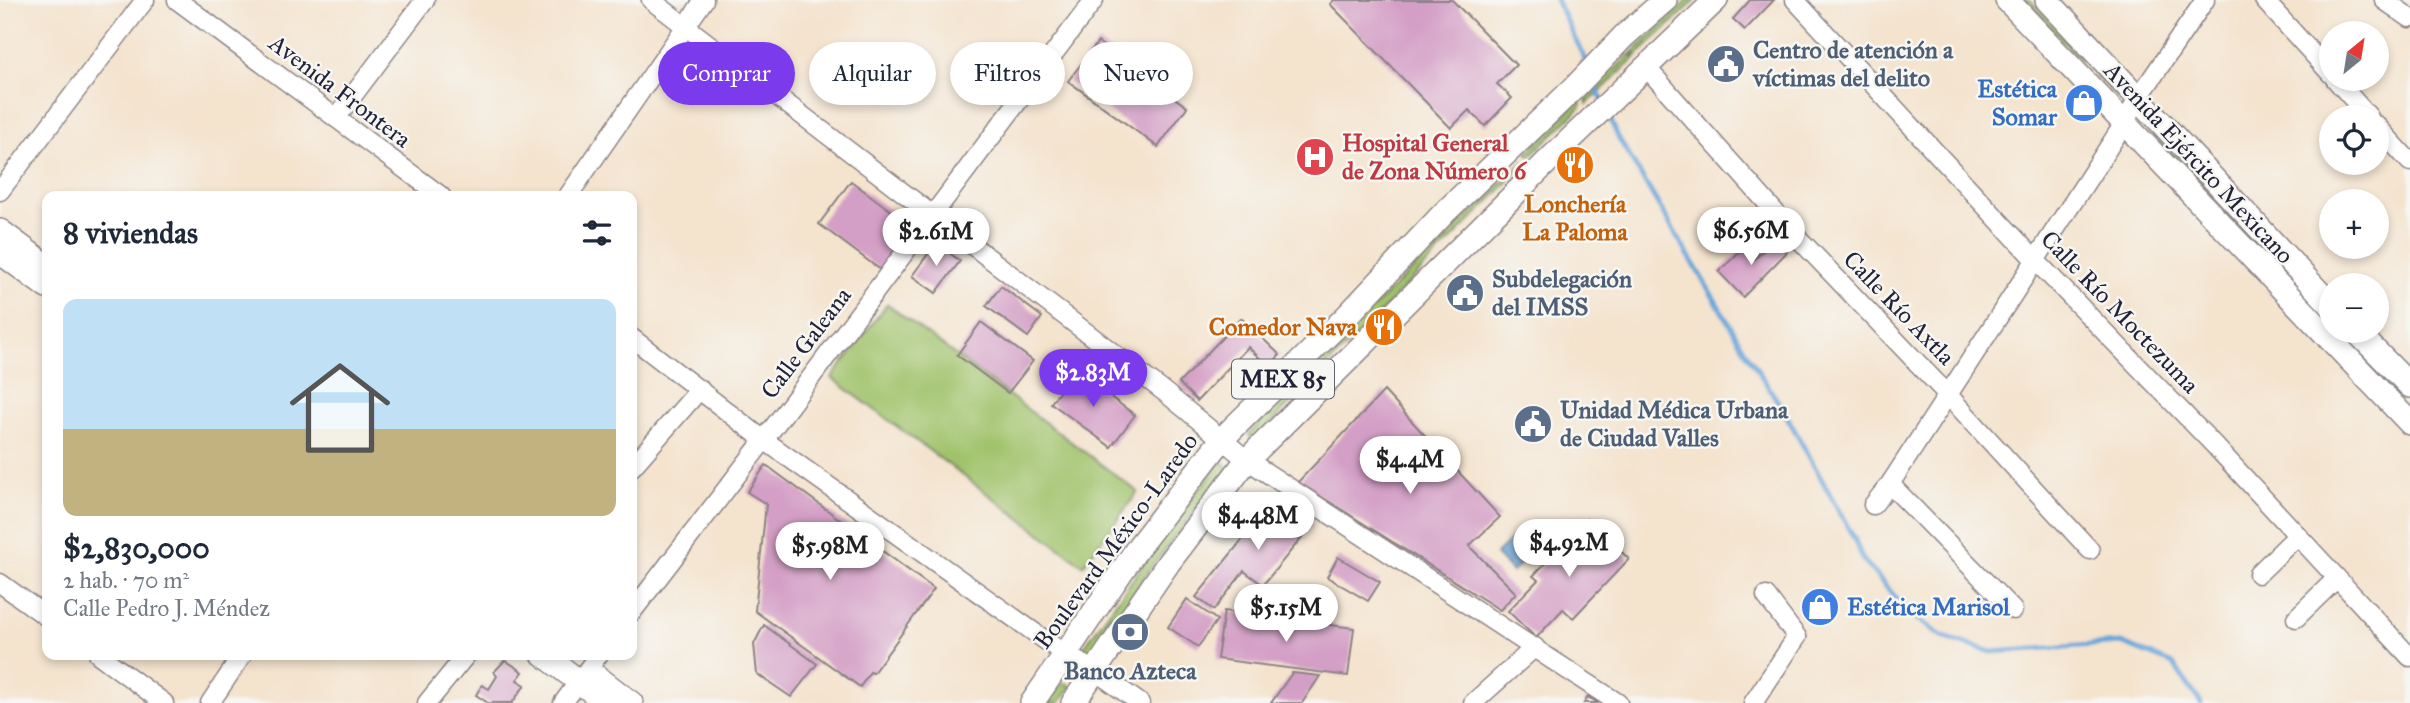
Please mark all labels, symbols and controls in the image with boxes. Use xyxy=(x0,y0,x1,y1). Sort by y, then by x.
north arrow xyxy=(2319,21,2389,91)
map controls xyxy=(2319,21,2389,343)
street label: Avenida Frontera xyxy=(262,27,418,155)
place label: Centro de atención a víctimas del delito xyxy=(1752,35,1954,93)
chip: Comprar xyxy=(658,42,795,105)
chip: Alquilar xyxy=(809,42,936,105)
chip: Filtros xyxy=(950,42,1065,105)
chip: Nuevo xyxy=(1079,42,1193,105)
public building icon: Centro de atención a víctimas del delito xyxy=(1705,43,1747,85)
street label: Avenida Ejército Mexicano xyxy=(2097,55,2300,270)
place label: Estética Somar xyxy=(1977,74,2058,132)
shop icon: Estética Somar xyxy=(2063,82,2105,124)
button: locate xyxy=(2319,105,2389,175)
place label: Hospital General de Zona Número 6 xyxy=(1342,128,1528,186)
hospital icon: Hospital General de Zona Número 6 xyxy=(1294,136,1336,178)
restaurant icon: Lonchería La Paloma xyxy=(1554,144,1596,186)
place label: Lonchería La Paloma xyxy=(1522,189,1629,247)
button: + xyxy=(2319,189,2389,259)
pin: $2.61M xyxy=(879,208,993,268)
pin: $6.56M xyxy=(1694,208,1808,267)
icon: filters xyxy=(578,214,616,252)
text: 8 viviendas xyxy=(63,215,198,251)
text: $6.56M xyxy=(1713,216,1789,244)
text: $2.61M xyxy=(899,217,973,245)
street label: Calle Río Moctezuma xyxy=(2035,224,2206,400)
street label: Calle Río Axtla xyxy=(1837,245,1962,372)
place label: Subdelegación del IMSS xyxy=(1492,264,1632,322)
public building icon: Subdelegación del IMSS xyxy=(1444,272,1486,314)
button: − xyxy=(2319,273,2389,343)
street label: Calle Galeana xyxy=(754,281,858,405)
restaurant icon: Comedor Nava xyxy=(1363,306,1405,348)
place label: Comedor Nava xyxy=(1209,312,1358,342)
icon: home xyxy=(277,345,403,471)
pin: $2.83M xyxy=(1036,350,1150,409)
text: $2.83M xyxy=(1055,358,1131,386)
road number: MEX 85 xyxy=(1232,360,1334,398)
place label: Unidad Médica Urbana de Ciudad Valles xyxy=(1560,395,1789,453)
public building icon: Unidad Médica Urbana de Ciudad Valles xyxy=(1512,403,1554,445)
street label: Boulevard México-Laredo xyxy=(1027,427,1205,655)
pin: $4.4M xyxy=(1361,436,1459,496)
text: $4.4M xyxy=(1376,445,1444,473)
pin: $4.48M xyxy=(1201,492,1315,552)
text: $4.48M xyxy=(1218,501,1298,529)
pin: $4.92M xyxy=(1512,520,1626,579)
pin: $5.98M xyxy=(773,522,887,582)
text: $4.92M xyxy=(1529,528,1609,556)
text: $2,830,000 xyxy=(63,530,210,566)
text: $5.98M xyxy=(792,531,869,559)
text: 2 hab. · 70 m² xyxy=(63,566,189,594)
pin: $5.15M xyxy=(1229,584,1343,644)
shop icon: Estética Marisol xyxy=(1799,586,1841,628)
place label: Estética Marisol xyxy=(1847,592,2010,622)
text: $5.15M xyxy=(1250,593,1322,621)
text: Calle Pedro J. Méndez xyxy=(63,594,270,622)
bank icon: Banco Azteca xyxy=(1109,611,1151,653)
place label: Banco Azteca xyxy=(1064,656,1197,686)

